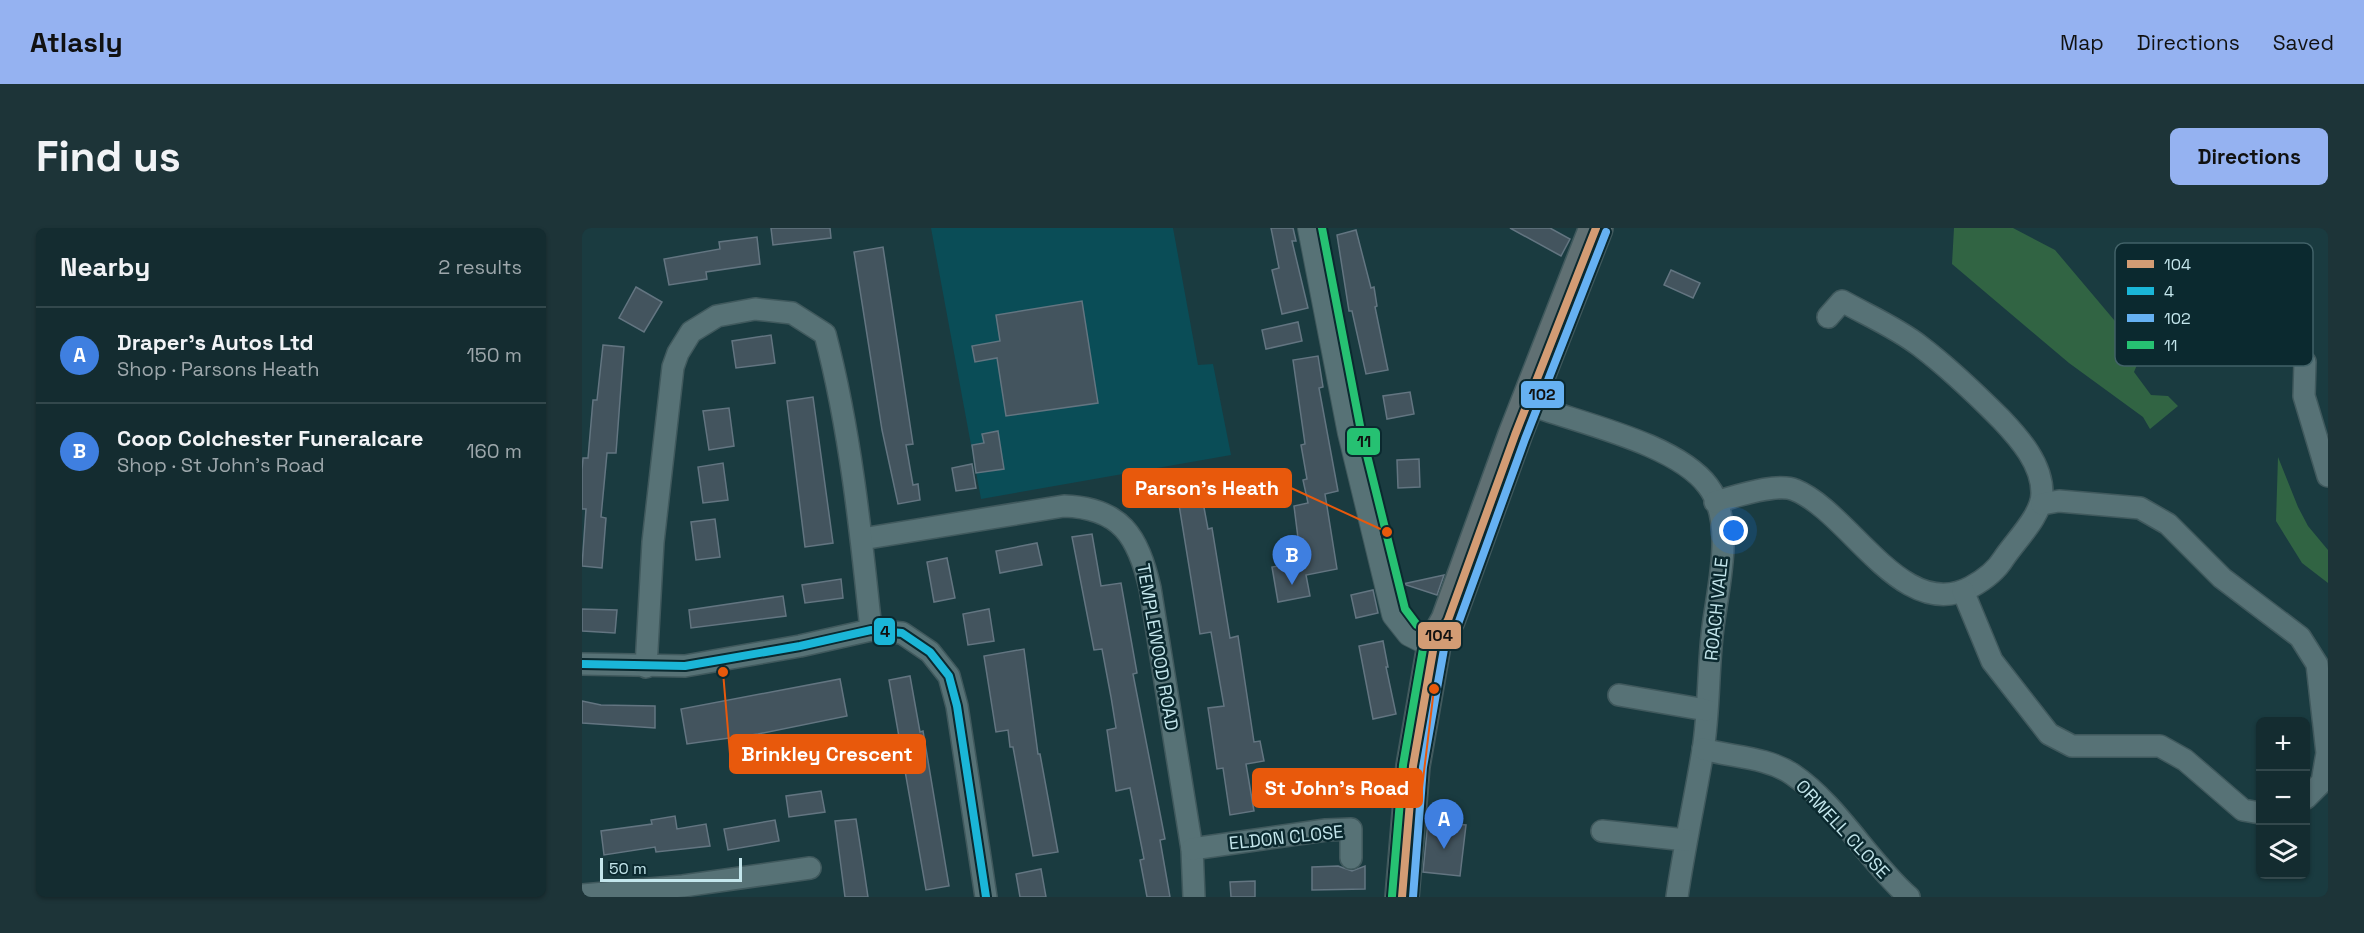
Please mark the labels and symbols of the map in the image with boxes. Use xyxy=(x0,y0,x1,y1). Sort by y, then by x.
legend xyxy=(2115,243,2313,366)
text: 104 xyxy=(2164,254,2191,275)
text: 4 xyxy=(2164,281,2174,302)
text: 102 xyxy=(2164,308,2191,329)
text: 11 xyxy=(2164,335,2177,356)
line badge: 102 xyxy=(1520,380,1565,409)
text: 102 xyxy=(1528,384,1556,405)
line badge: 11 xyxy=(1346,427,1381,456)
text: 11 xyxy=(1357,431,1371,452)
callout: Parson's Heath xyxy=(1123,469,1291,507)
text: Parson's Heath xyxy=(1135,475,1279,501)
your location xyxy=(1719,516,1748,545)
pin: B xyxy=(1272,536,1312,585)
street label: ROACH VALE xyxy=(1699,556,1733,662)
street label: TEMPLEWOOD ROAD xyxy=(1132,562,1184,732)
line badge: 4 xyxy=(873,617,896,646)
text: 4 xyxy=(880,621,890,642)
line badge: 104 xyxy=(1417,621,1462,650)
text: 104 xyxy=(1425,625,1453,646)
callout: Brinkley Crescent xyxy=(730,735,925,773)
text: Brinkley Crescent xyxy=(741,741,913,767)
callout: St John's Road xyxy=(1253,769,1422,807)
text: St John's Road xyxy=(1265,775,1409,801)
street label: ORWELL CLOSE xyxy=(1791,775,1895,883)
pin: A xyxy=(1424,800,1464,849)
street label: ELDON CLOSE xyxy=(1228,820,1344,854)
scale bar xyxy=(600,855,742,882)

